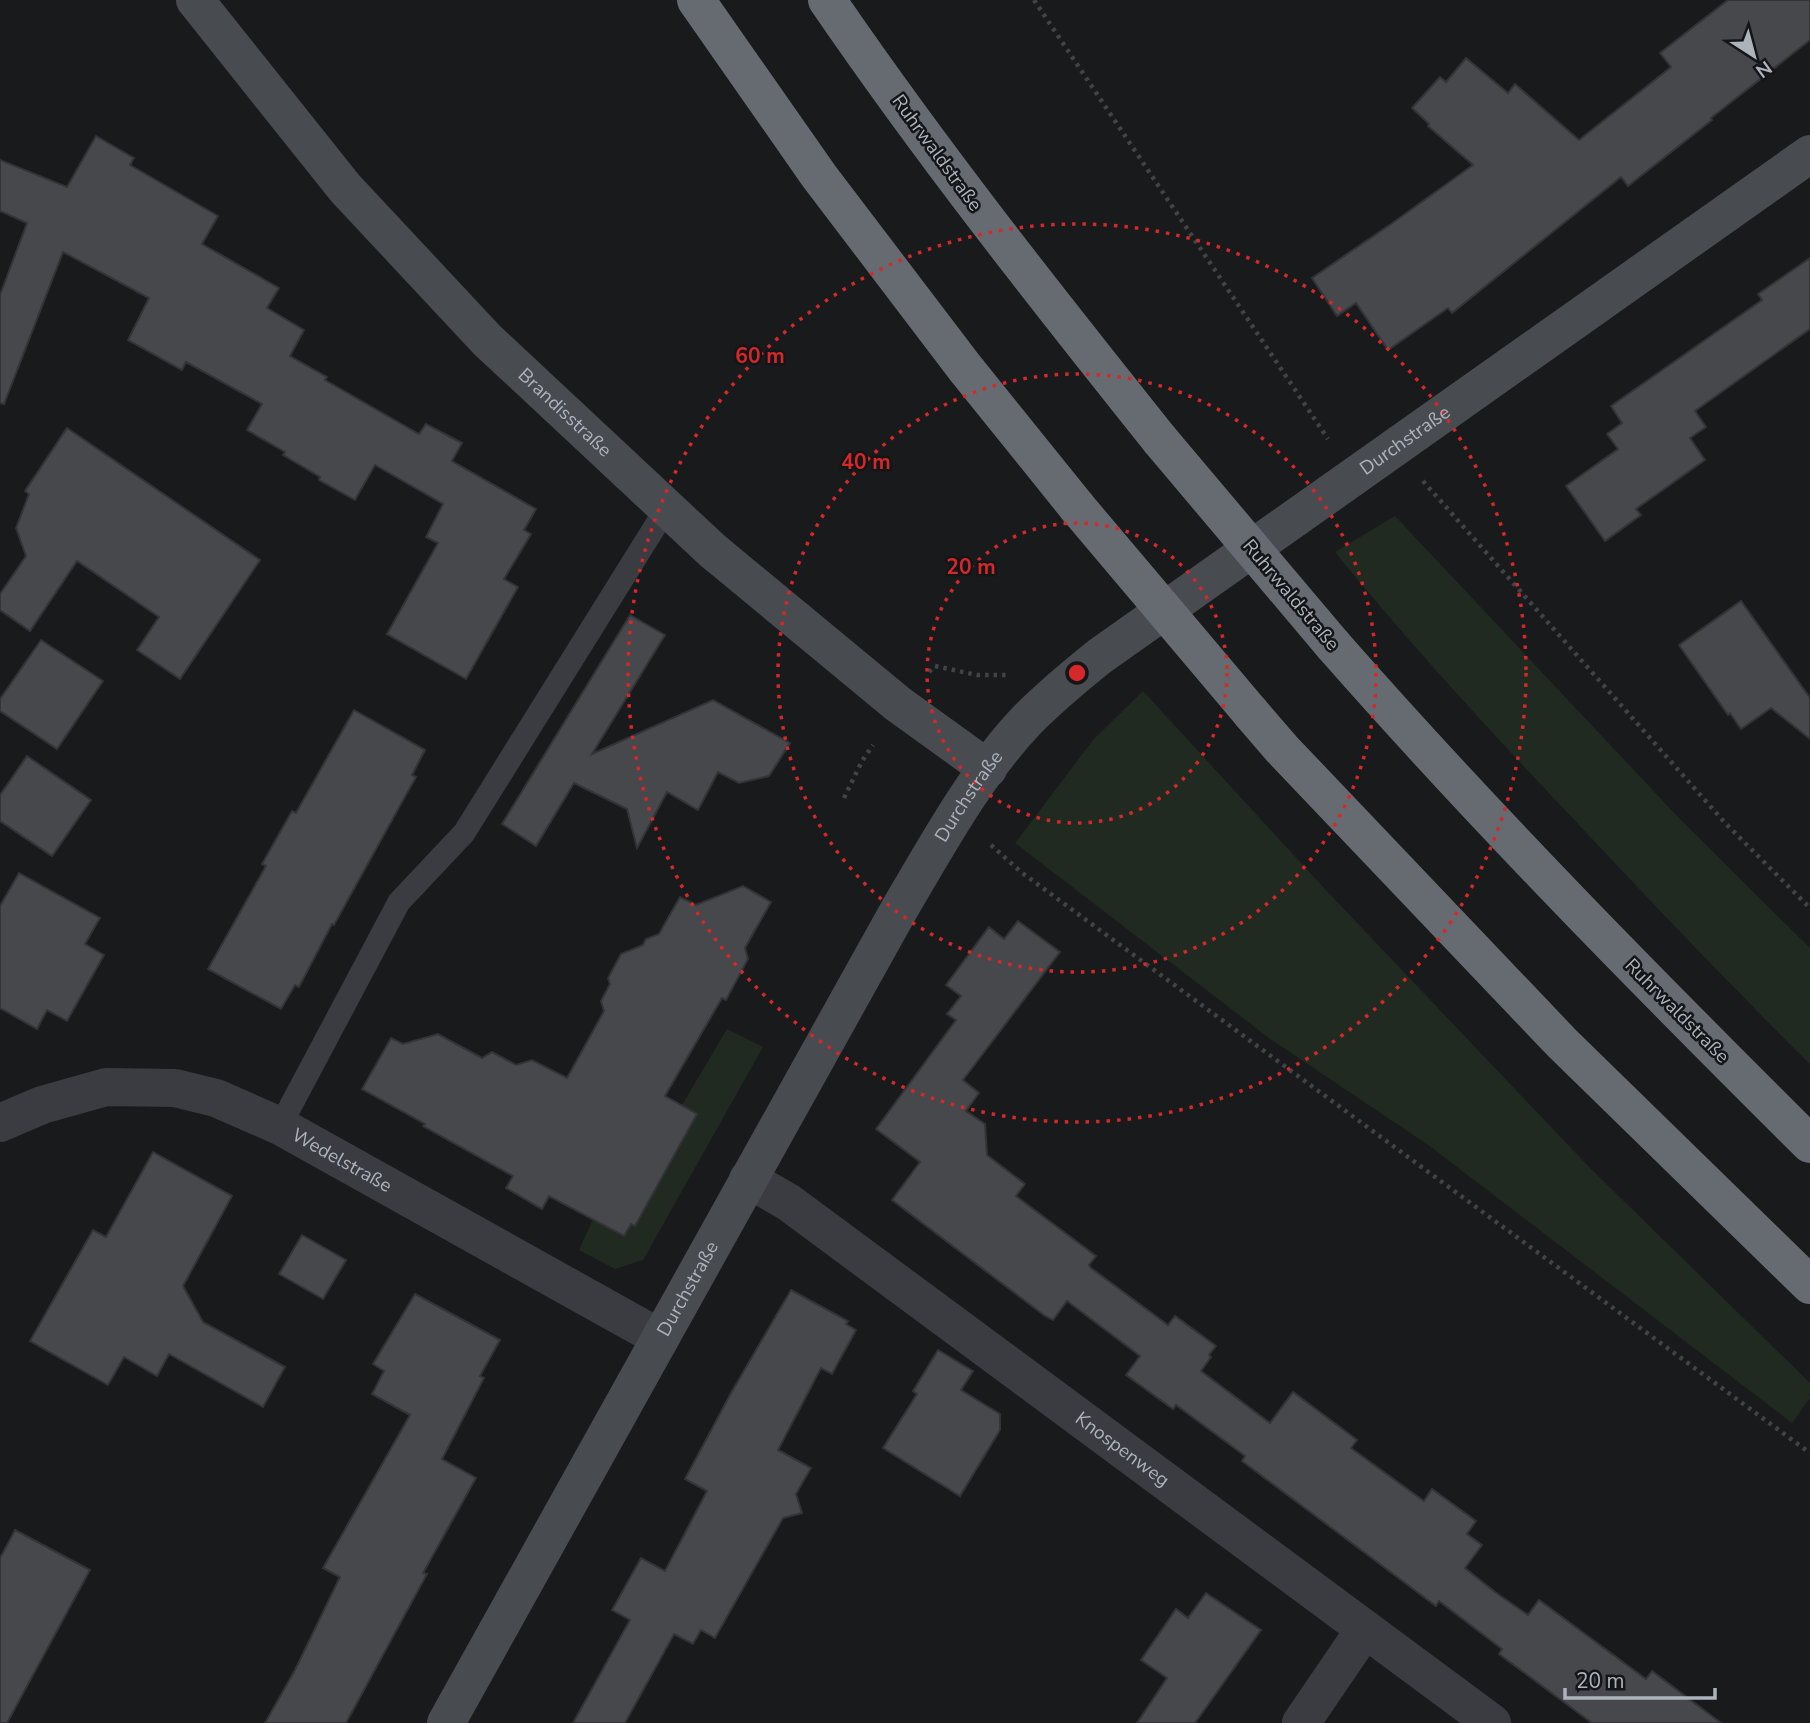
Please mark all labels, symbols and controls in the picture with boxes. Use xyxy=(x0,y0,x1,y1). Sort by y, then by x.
north arrow xyxy=(1719,21,1789,91)
text: N xyxy=(1750,54,1777,84)
street label: Ruhrwaldstraße xyxy=(886,89,988,217)
text: 60 m xyxy=(735,342,785,370)
street label: Brandisstraße xyxy=(512,362,617,463)
street label: Durchstraße xyxy=(1355,399,1456,481)
text: 40 m xyxy=(841,448,891,476)
street label: Ruhrwaldstraße xyxy=(1237,534,1345,656)
text: 20 m xyxy=(946,553,996,581)
centre of rings xyxy=(1065,661,1089,685)
street label: Durchstraße xyxy=(929,745,1009,847)
street label: Ruhrwaldstraße xyxy=(1619,953,1735,1069)
street label: Wedelstraße xyxy=(287,1122,397,1199)
street label: Durchstraße xyxy=(651,1236,725,1341)
street label: Knospenweg xyxy=(1070,1406,1175,1493)
scale bar xyxy=(1565,1656,1716,1700)
text: 20 m xyxy=(1576,1667,1625,1695)

